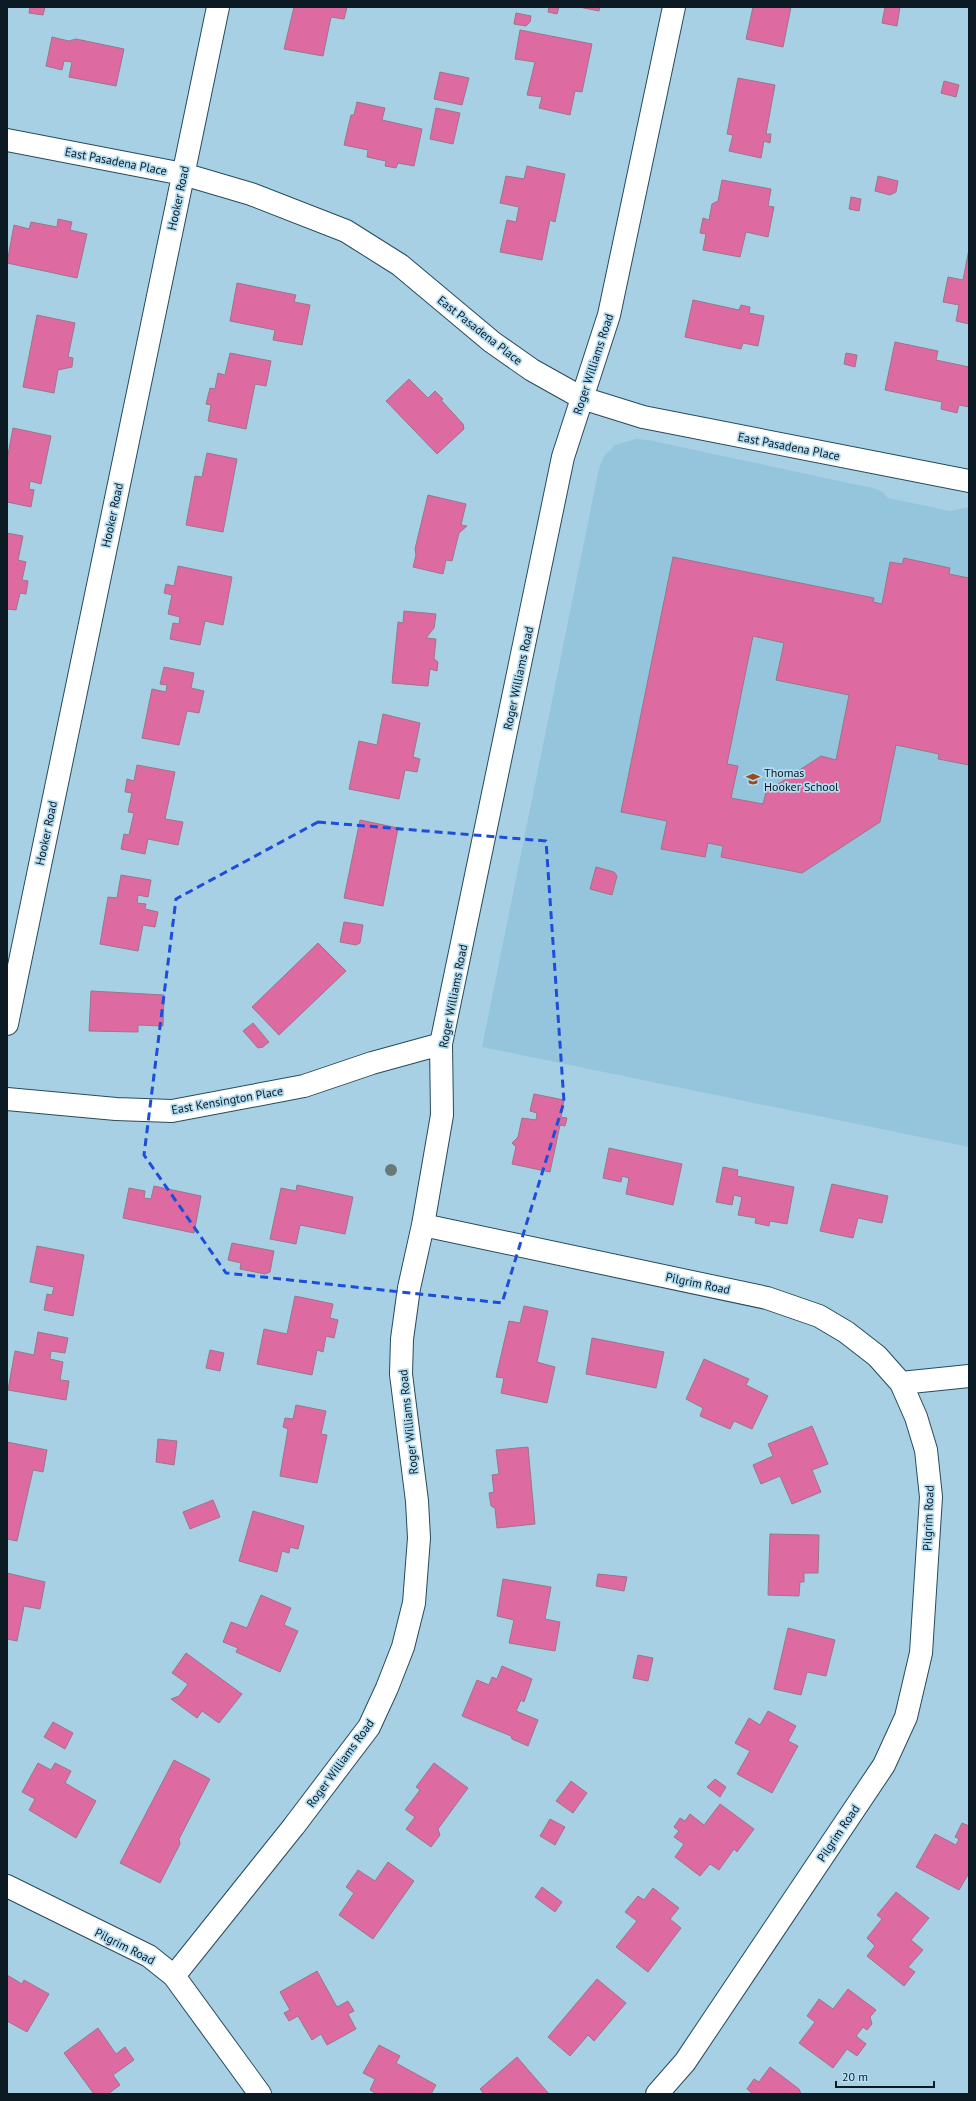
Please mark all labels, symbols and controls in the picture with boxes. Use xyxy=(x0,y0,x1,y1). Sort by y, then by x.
street label: East Pasadena Place xyxy=(64,144,168,178)
street label: Hooker Road xyxy=(164,164,192,232)
street label: East Pasadena Place xyxy=(435,292,525,368)
street label: Roger Williams Road xyxy=(570,312,616,416)
street label: East Pasadena Place xyxy=(737,429,841,463)
street label: Hooker Road xyxy=(98,481,126,549)
street label: Roger Williams Road xyxy=(500,625,536,731)
place label: Thomas Hooker School xyxy=(764,765,839,794)
school or university icon: Thomas Hooker School xyxy=(745,771,761,787)
street label: Hooker Road xyxy=(32,799,60,867)
street label: Roger Williams Road xyxy=(436,943,470,1049)
street label: East Kensington Place xyxy=(170,1083,284,1117)
street label: Pilgrim Road xyxy=(664,1269,732,1297)
street label: Roger Williams Road xyxy=(395,1369,421,1475)
street label: Pilgrim Road xyxy=(919,1485,937,1551)
street label: Roger Williams Road xyxy=(303,1716,377,1810)
street label: Pilgrim Road xyxy=(813,1802,863,1864)
street label: Pilgrim Road xyxy=(92,1924,158,1968)
scale bar xyxy=(836,2063,934,2089)
text: 20 m xyxy=(842,2069,868,2084)

